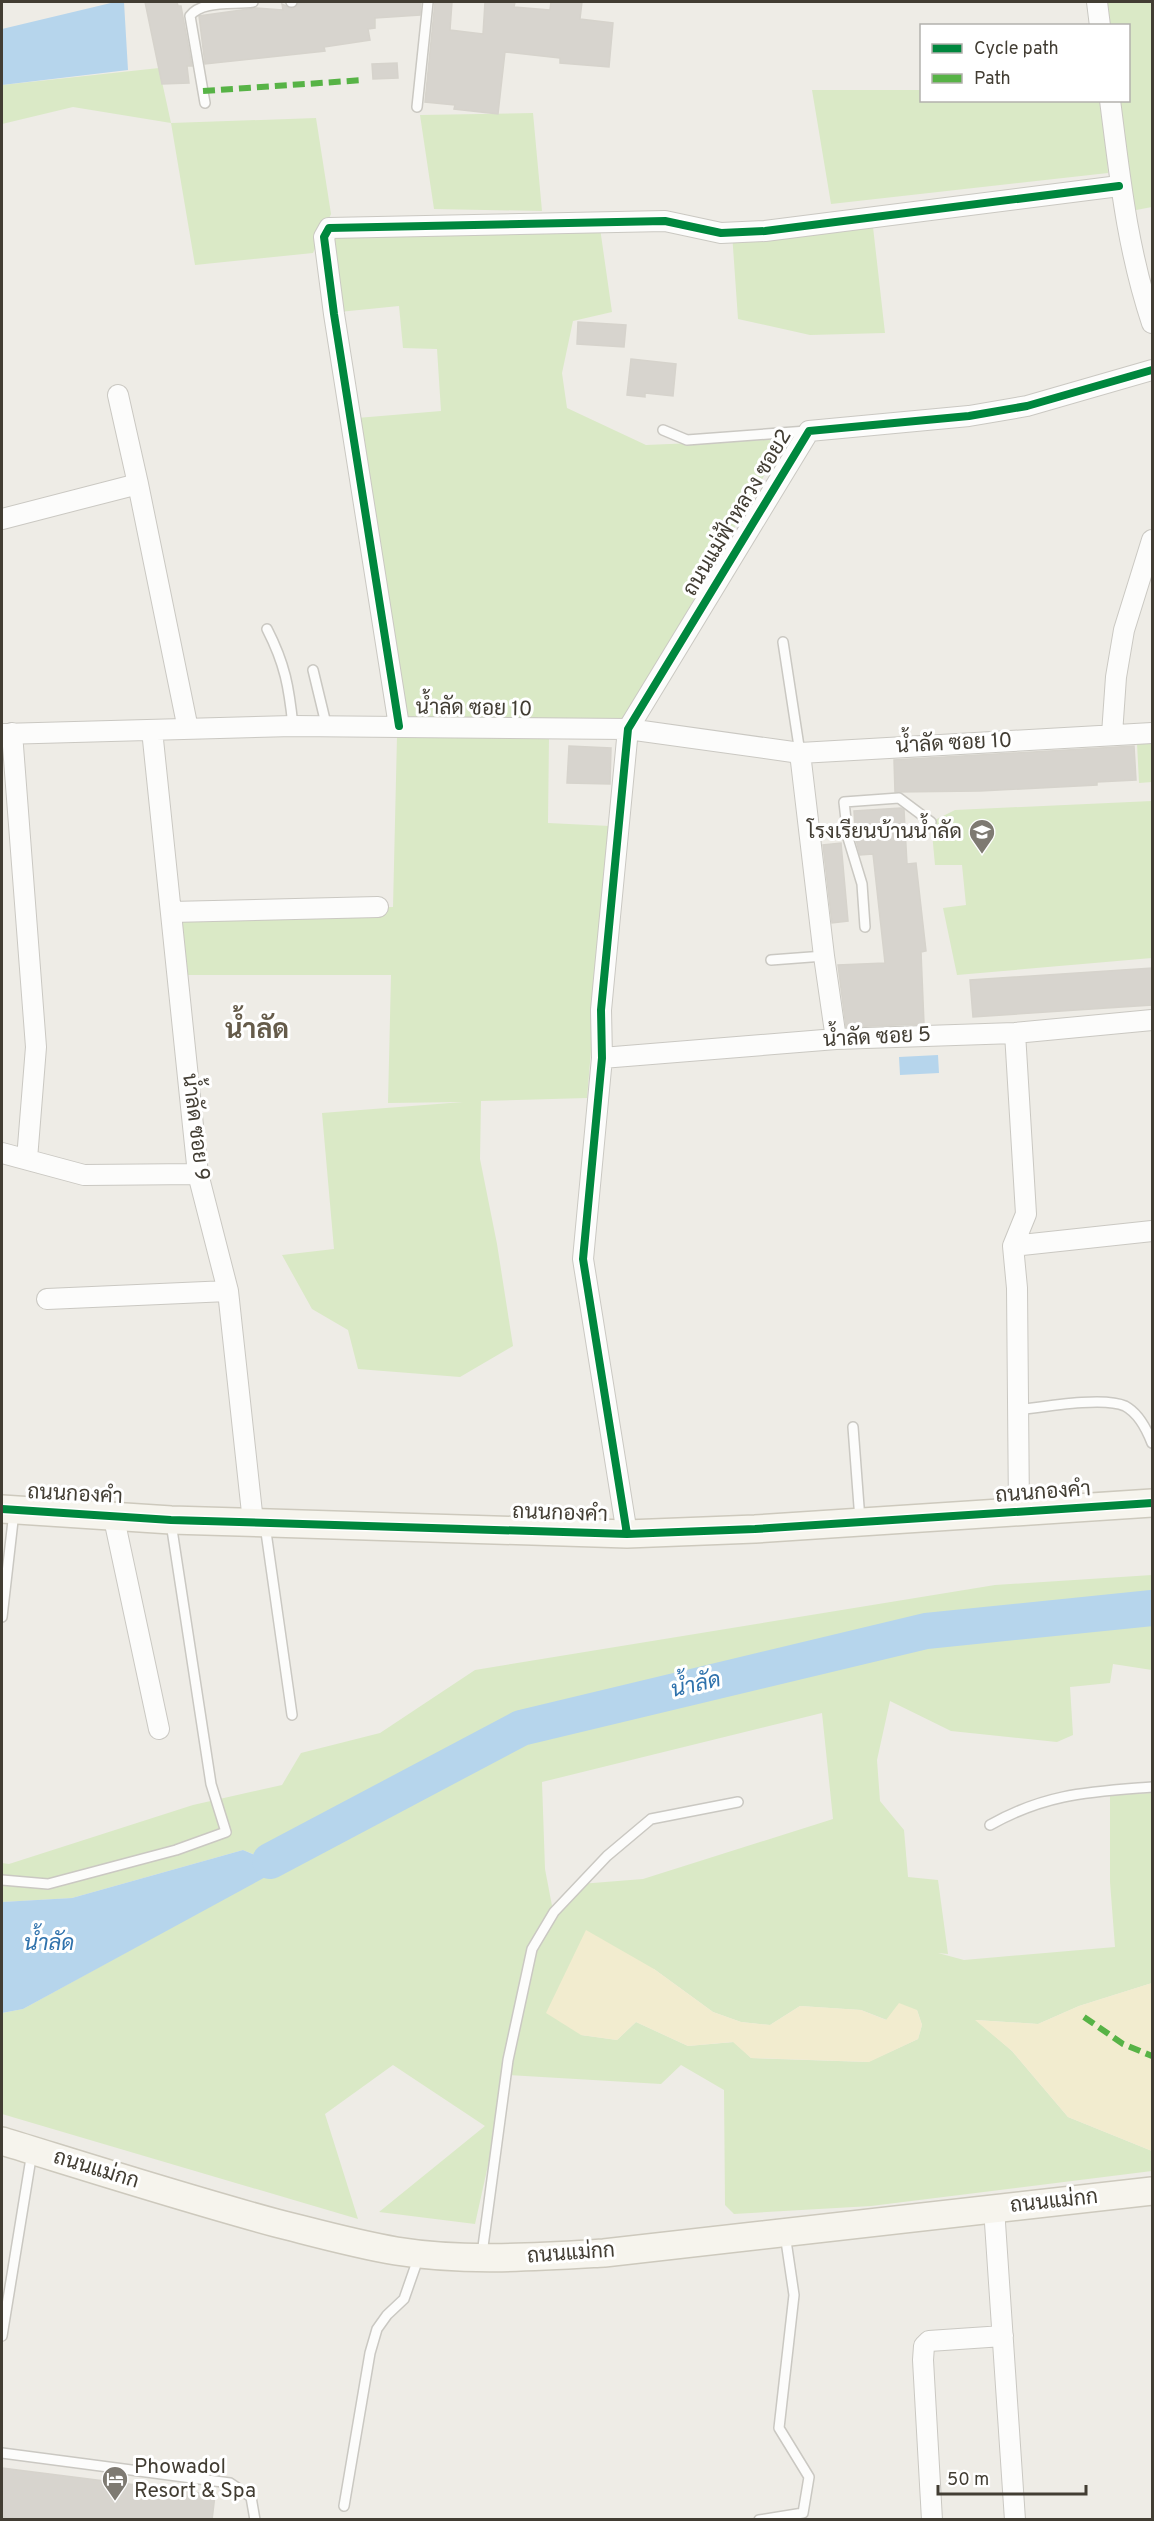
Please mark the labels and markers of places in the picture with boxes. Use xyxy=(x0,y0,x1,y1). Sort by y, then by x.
place label: โรงเรียนบ้านน้ำลัด xyxy=(806,813,962,846)
school or university icon: โรงเรียนบ้านน้ำลัด xyxy=(967,817,997,855)
place label: Phowadol Resort & Spa xyxy=(134,2454,256,2505)
hotel icon: Phowadol Resort & Spa xyxy=(100,2464,130,2502)

